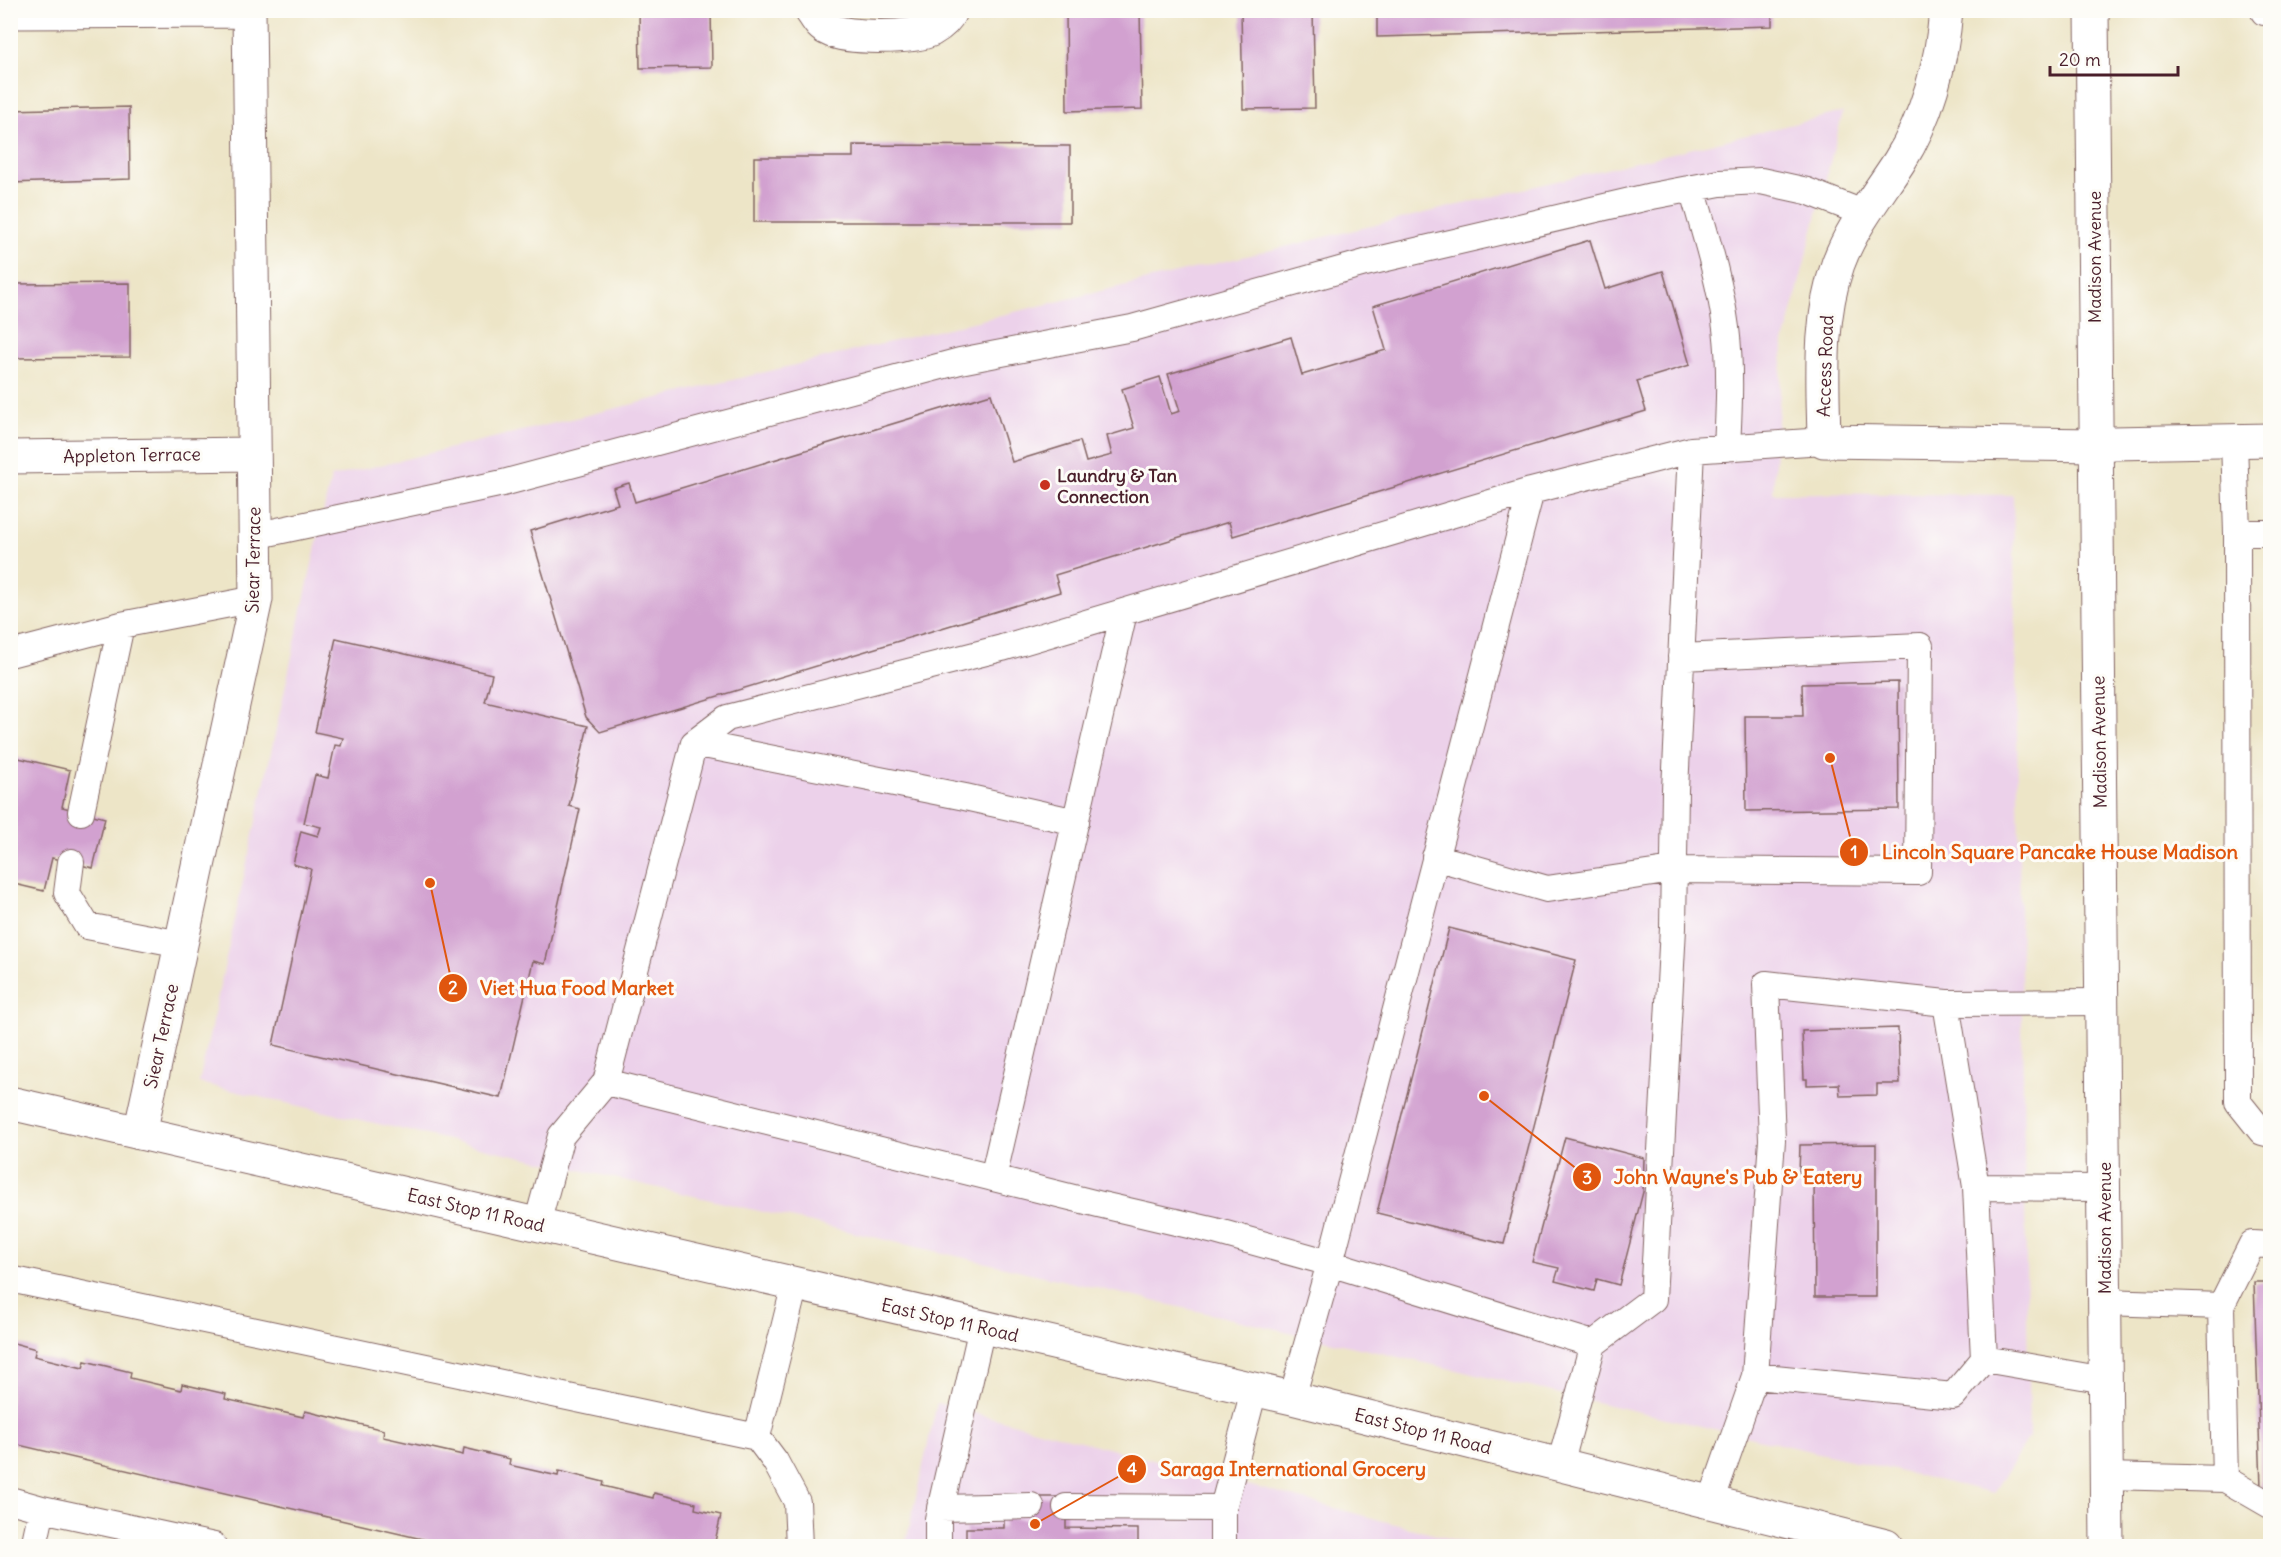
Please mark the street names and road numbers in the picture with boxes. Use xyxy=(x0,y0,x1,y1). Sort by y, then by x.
street label: Madison Avenue xyxy=(2083,191,2106,323)
street label: Access Road xyxy=(1812,314,1838,417)
street label: Appleton Terrace xyxy=(63,442,201,468)
street label: Siear Terrace xyxy=(241,506,265,614)
street label: Madison Avenue xyxy=(2086,675,2112,809)
street label: Siear Terrace xyxy=(139,981,183,1091)
street label: Madison Avenue xyxy=(2093,1162,2116,1294)
street label: East Stop 11 Road xyxy=(405,1183,547,1237)
street label: East Stop 11 Road xyxy=(879,1293,1021,1347)
street label: East Stop 11 Road xyxy=(1352,1403,1494,1459)

